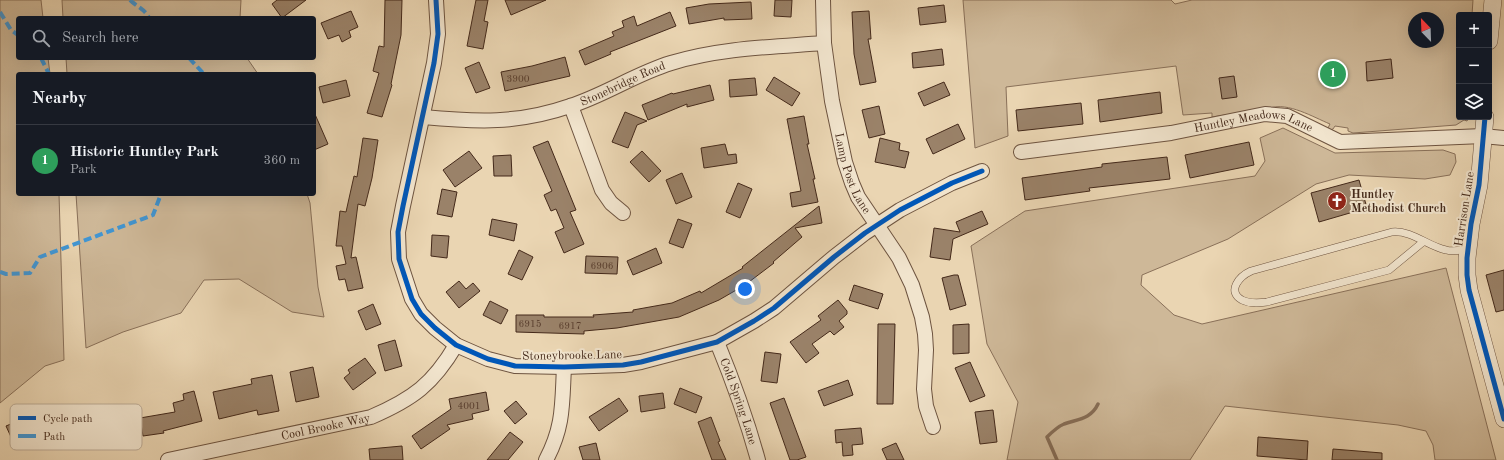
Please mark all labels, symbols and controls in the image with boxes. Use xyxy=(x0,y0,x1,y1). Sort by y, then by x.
north arrow xyxy=(1408,12,1444,48)
map controls xyxy=(1456,12,1492,120)
button: + xyxy=(1456,12,1492,48)
search box xyxy=(16,16,316,60)
icon: search xyxy=(30,27,52,49)
text: Search here xyxy=(62,31,139,46)
button: − xyxy=(1456,48,1492,84)
pin: 1 xyxy=(1320,59,1346,89)
street label: Stonebridge Road xyxy=(579,60,667,109)
house number: 3900 xyxy=(506,74,530,84)
button: layers xyxy=(1456,84,1492,120)
text: Nearby xyxy=(32,90,87,107)
street label: Huntley Meadows Lane xyxy=(1193,109,1315,135)
street label: Lamp Post Lane xyxy=(832,132,873,217)
text: Historic Huntley Park xyxy=(70,145,219,160)
text: 1 xyxy=(41,154,49,167)
text: 360 m xyxy=(263,154,300,167)
text: Park xyxy=(70,163,97,176)
street label: Harrison Lane xyxy=(1453,170,1477,247)
place label: Huntley Methodist Church xyxy=(1351,189,1446,215)
church icon: Huntley Methodist Church xyxy=(1326,190,1348,212)
house number: 6906 xyxy=(590,261,614,271)
your location xyxy=(735,279,755,299)
house number: 6915 xyxy=(518,319,542,329)
house number: 6917 xyxy=(558,321,582,331)
street label: Stoneybrooke Lane xyxy=(522,349,623,363)
street label: Cold Spring Lane xyxy=(717,356,758,447)
house number: 4001 xyxy=(457,401,481,411)
legend xyxy=(10,404,142,450)
street label: Cool Brooke Way xyxy=(280,412,372,443)
text: Cycle path xyxy=(43,414,93,425)
text: Path xyxy=(43,432,65,443)

